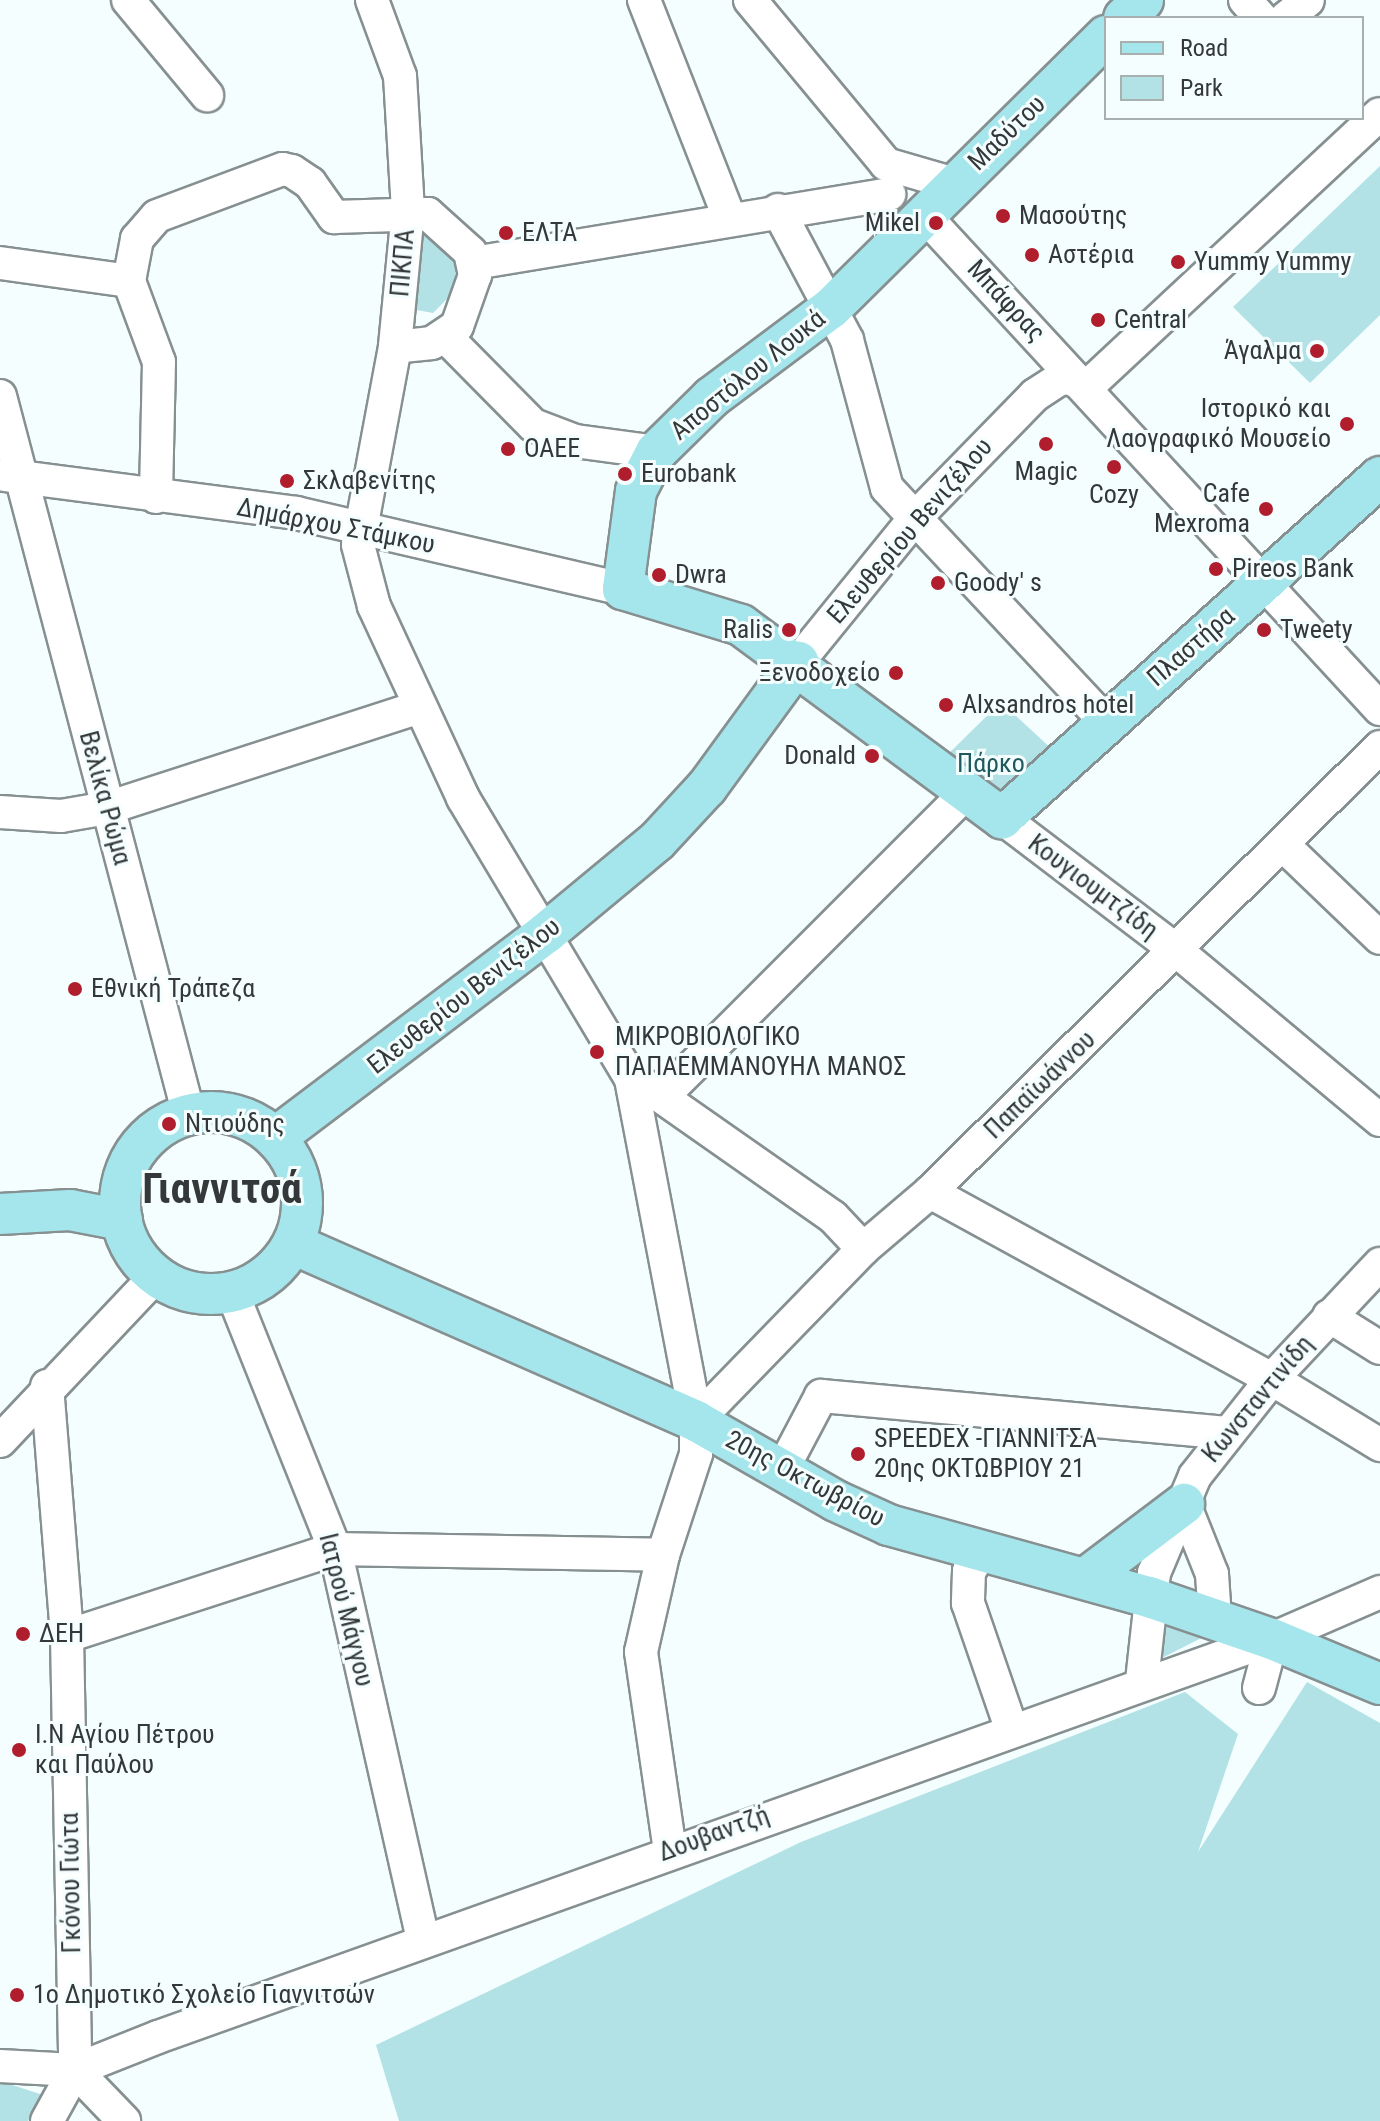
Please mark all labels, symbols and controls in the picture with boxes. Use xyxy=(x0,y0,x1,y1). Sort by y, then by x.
legend xyxy=(1104,16,1364,120)
text: Road xyxy=(1180,34,1228,62)
text: Park xyxy=(1180,74,1223,102)
street label: Μαδύτου xyxy=(962,89,1052,177)
place label: Μασούτης xyxy=(1019,200,1127,232)
place label: Mikel xyxy=(865,207,920,239)
marker: Μασούτης xyxy=(994,207,1012,225)
marker: Mikel xyxy=(927,214,945,232)
place label: ΕΛΤΑ xyxy=(522,217,577,249)
marker: ΕΛΤΑ xyxy=(497,224,515,242)
street label: ΠΙΚΠΑ xyxy=(384,228,422,298)
place label: Αστέρια xyxy=(1048,239,1134,271)
marker: Αστέρια xyxy=(1023,246,1041,264)
place label: Yummy Yummy xyxy=(1194,246,1351,278)
marker: Yummy Yummy xyxy=(1169,253,1187,271)
street label: Μπάφρας xyxy=(960,254,1052,348)
street label: Αποστόλου Λουκά xyxy=(665,303,831,447)
place label: Central xyxy=(1114,304,1187,336)
marker: Central xyxy=(1089,311,1107,329)
place label: Άγαλμα xyxy=(1224,335,1301,367)
marker: Άγαλμα xyxy=(1308,342,1326,360)
place label: Ιστορικό και Λαογραφικό Μουσείο xyxy=(1106,393,1331,454)
marker: Ιστορικό και Λαογραφικό Μουσείο xyxy=(1338,415,1356,433)
street label: Ελευθερίου Βενιζέλου xyxy=(821,432,999,630)
place label: ΟΑΕΕ xyxy=(524,433,580,465)
marker: Magic xyxy=(1037,435,1055,453)
marker: ΟΑΕΕ xyxy=(499,440,517,458)
place label: Magic xyxy=(1015,456,1077,488)
place label: Eurobank xyxy=(641,458,737,490)
marker: Cozy xyxy=(1105,458,1123,476)
place label: Σκλαβενίτης xyxy=(303,465,436,497)
marker: Eurobank xyxy=(616,465,634,483)
marker: Σκλαβενίτης xyxy=(278,472,296,490)
place label: Cafe Mexroma xyxy=(1154,478,1250,540)
place label: Cozy xyxy=(1089,479,1139,511)
street label: Δημάρχου Στάμκου xyxy=(234,492,438,560)
marker: Cafe Mexroma xyxy=(1257,500,1275,518)
place label: Pireos Bank xyxy=(1232,553,1354,585)
place label: Dwra xyxy=(675,559,727,591)
marker: Pireos Bank xyxy=(1207,560,1225,578)
marker: Dwra xyxy=(650,566,668,584)
place label: Goody' s xyxy=(954,567,1042,599)
marker: Goody' s xyxy=(929,574,947,592)
street label: Πλαστήρα xyxy=(1141,601,1241,693)
place label: Ralis xyxy=(723,614,773,646)
place label: Tweety xyxy=(1280,614,1353,646)
marker: Ralis xyxy=(780,621,798,639)
marker: Tweety xyxy=(1255,621,1273,639)
place label: Ξενοδοχείο xyxy=(759,657,880,689)
marker: Ξενοδοχείο xyxy=(887,664,905,682)
place label: Alxsandros hotel xyxy=(962,689,1134,721)
marker: Alxsandros hotel xyxy=(937,696,955,714)
street label: Βελίκα Ρώμα xyxy=(72,728,138,868)
place label: Donald xyxy=(784,740,856,772)
marker: Donald xyxy=(863,747,881,765)
park label: Πάρκο xyxy=(957,748,1025,780)
street label: Κουγιουμτζίδη xyxy=(1022,828,1164,946)
street label: Ελευθερίου Βενιζέλου xyxy=(362,911,566,1081)
place label: Εθνική Τράπεζα xyxy=(91,973,255,1005)
marker: Εθνική Τράπεζα xyxy=(66,980,84,998)
place label: ΜΙΚΡΟΒΙΟΛΟΓΙΚΟ ΠΑΠΑΕΜΜΑΝΟΥΗΛ ΜΑΝΟΣ xyxy=(615,1021,906,1082)
street label: Παπαϊωάννου xyxy=(978,1024,1102,1146)
marker: ΜΙΚΡΟΒΙΟΛΟΓΙΚΟ ΠΑΠΑΕΜΜΑΝΟΥΗΛ ΜΑΝΟΣ xyxy=(586,1041,608,1063)
place label: Ντιούδης xyxy=(185,1108,285,1140)
marker: Ντιούδης xyxy=(160,1115,178,1133)
district label: Γιαννιτσά xyxy=(142,1164,302,1214)
street label: Κωνσταντινίδη xyxy=(1196,1329,1320,1469)
place label: SPEEDEX -ΓΙΑΝΝΙΤΣΑ 20ης ΟΚΤΩΒΡΙΟΥ 21 xyxy=(874,1423,1097,1484)
street label: 20ης Οκτωβρίου xyxy=(720,1424,890,1534)
marker: SPEEDEX -ΓΙΑΝΝΙΤΣΑ 20ης ΟΚΤΩΒΡΙΟΥ 21 xyxy=(849,1445,867,1463)
street label: Ιατρού Μάγγου xyxy=(312,1530,380,1690)
place label: ΔΕΗ xyxy=(39,1618,84,1650)
marker: ΔΕΗ xyxy=(14,1625,32,1643)
place label: Ι.Ν Αγίου Πέτρου και Παύλου xyxy=(35,1719,215,1780)
marker: Ι.Ν Αγίου Πέτρου και Παύλου xyxy=(10,1741,28,1759)
street label: Δουβαντζή xyxy=(654,1800,774,1868)
street label: Γκόνου Γιώτα xyxy=(54,1812,88,1954)
place label: 1ο Δημοτικό Σχολείο Γιαννιτσών xyxy=(33,1979,375,2011)
marker: 1ο Δημοτικό Σχολείο Γιαννιτσών xyxy=(8,1986,26,2004)

